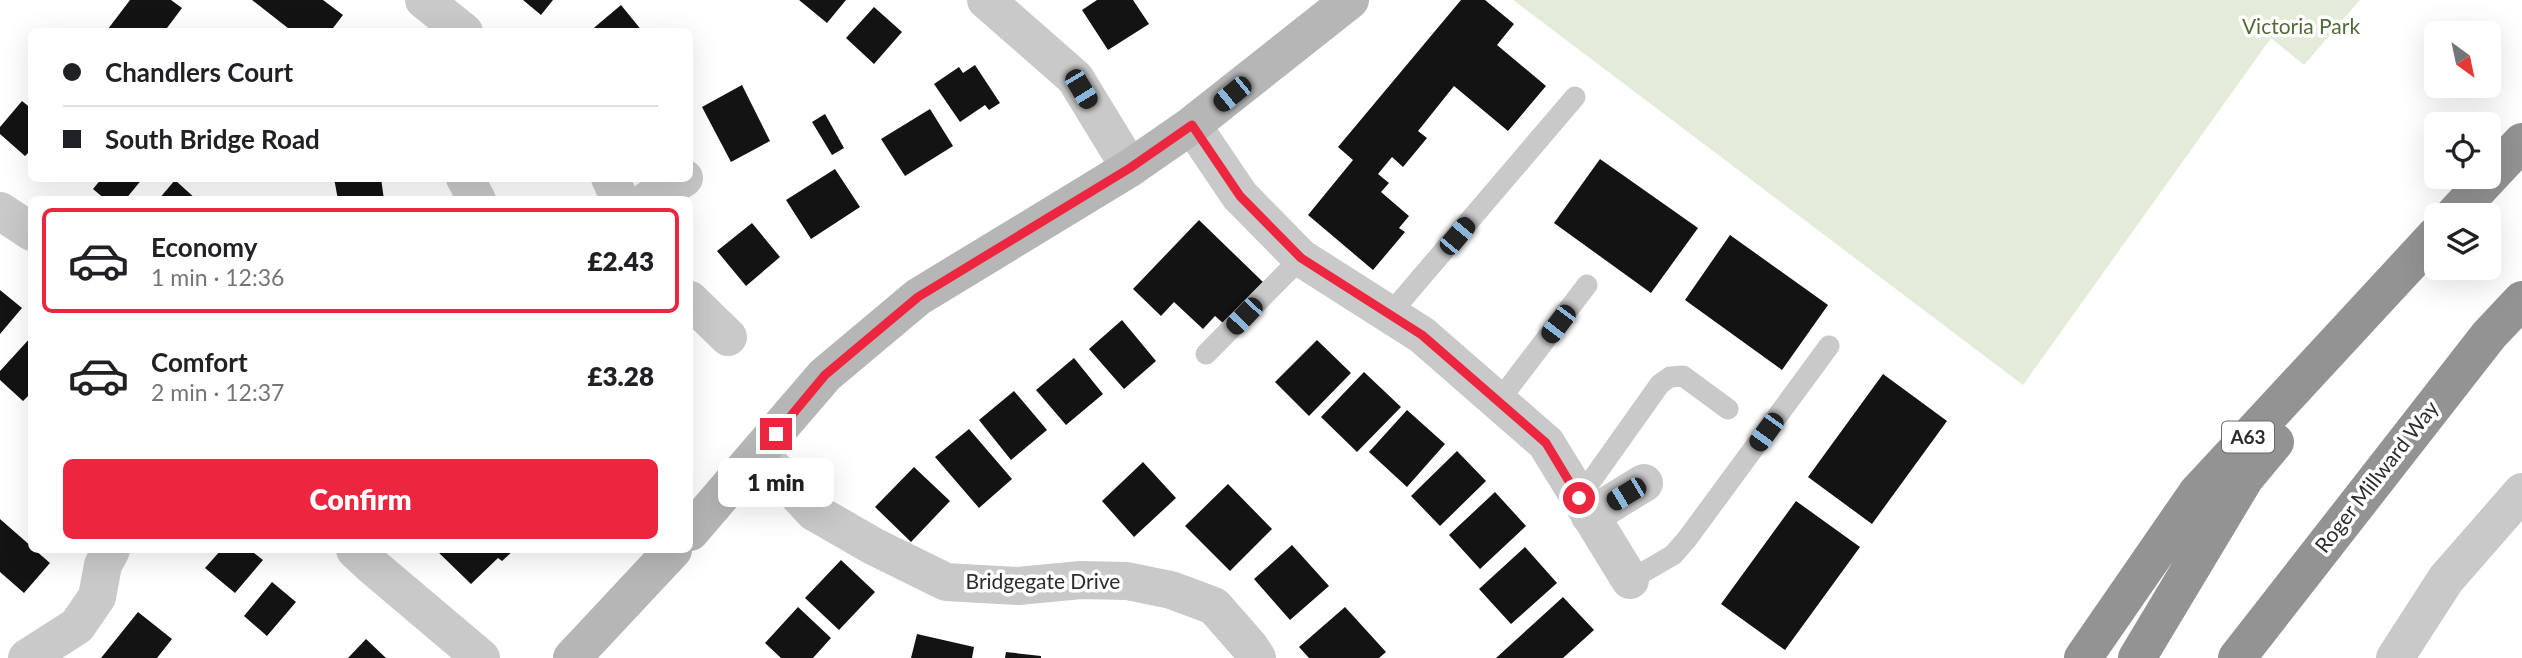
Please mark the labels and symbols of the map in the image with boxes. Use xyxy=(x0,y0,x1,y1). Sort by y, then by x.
park label: Victoria Park xyxy=(2242,13,2360,38)
north arrow xyxy=(2424,21,2501,98)
car xyxy=(1062,66,1101,112)
car xyxy=(1210,73,1255,115)
car xyxy=(1436,213,1479,259)
car xyxy=(1222,294,1267,338)
car xyxy=(1537,301,1580,347)
street label: Roger Millward Way xyxy=(2309,395,2443,557)
car xyxy=(1746,409,1787,455)
route end xyxy=(760,418,792,450)
road number: A63 xyxy=(2222,422,2274,452)
callout: 1 min xyxy=(718,458,834,508)
car xyxy=(1603,474,1650,514)
route start xyxy=(1563,482,1595,514)
street label: Bridgegate Drive xyxy=(966,568,1120,593)

